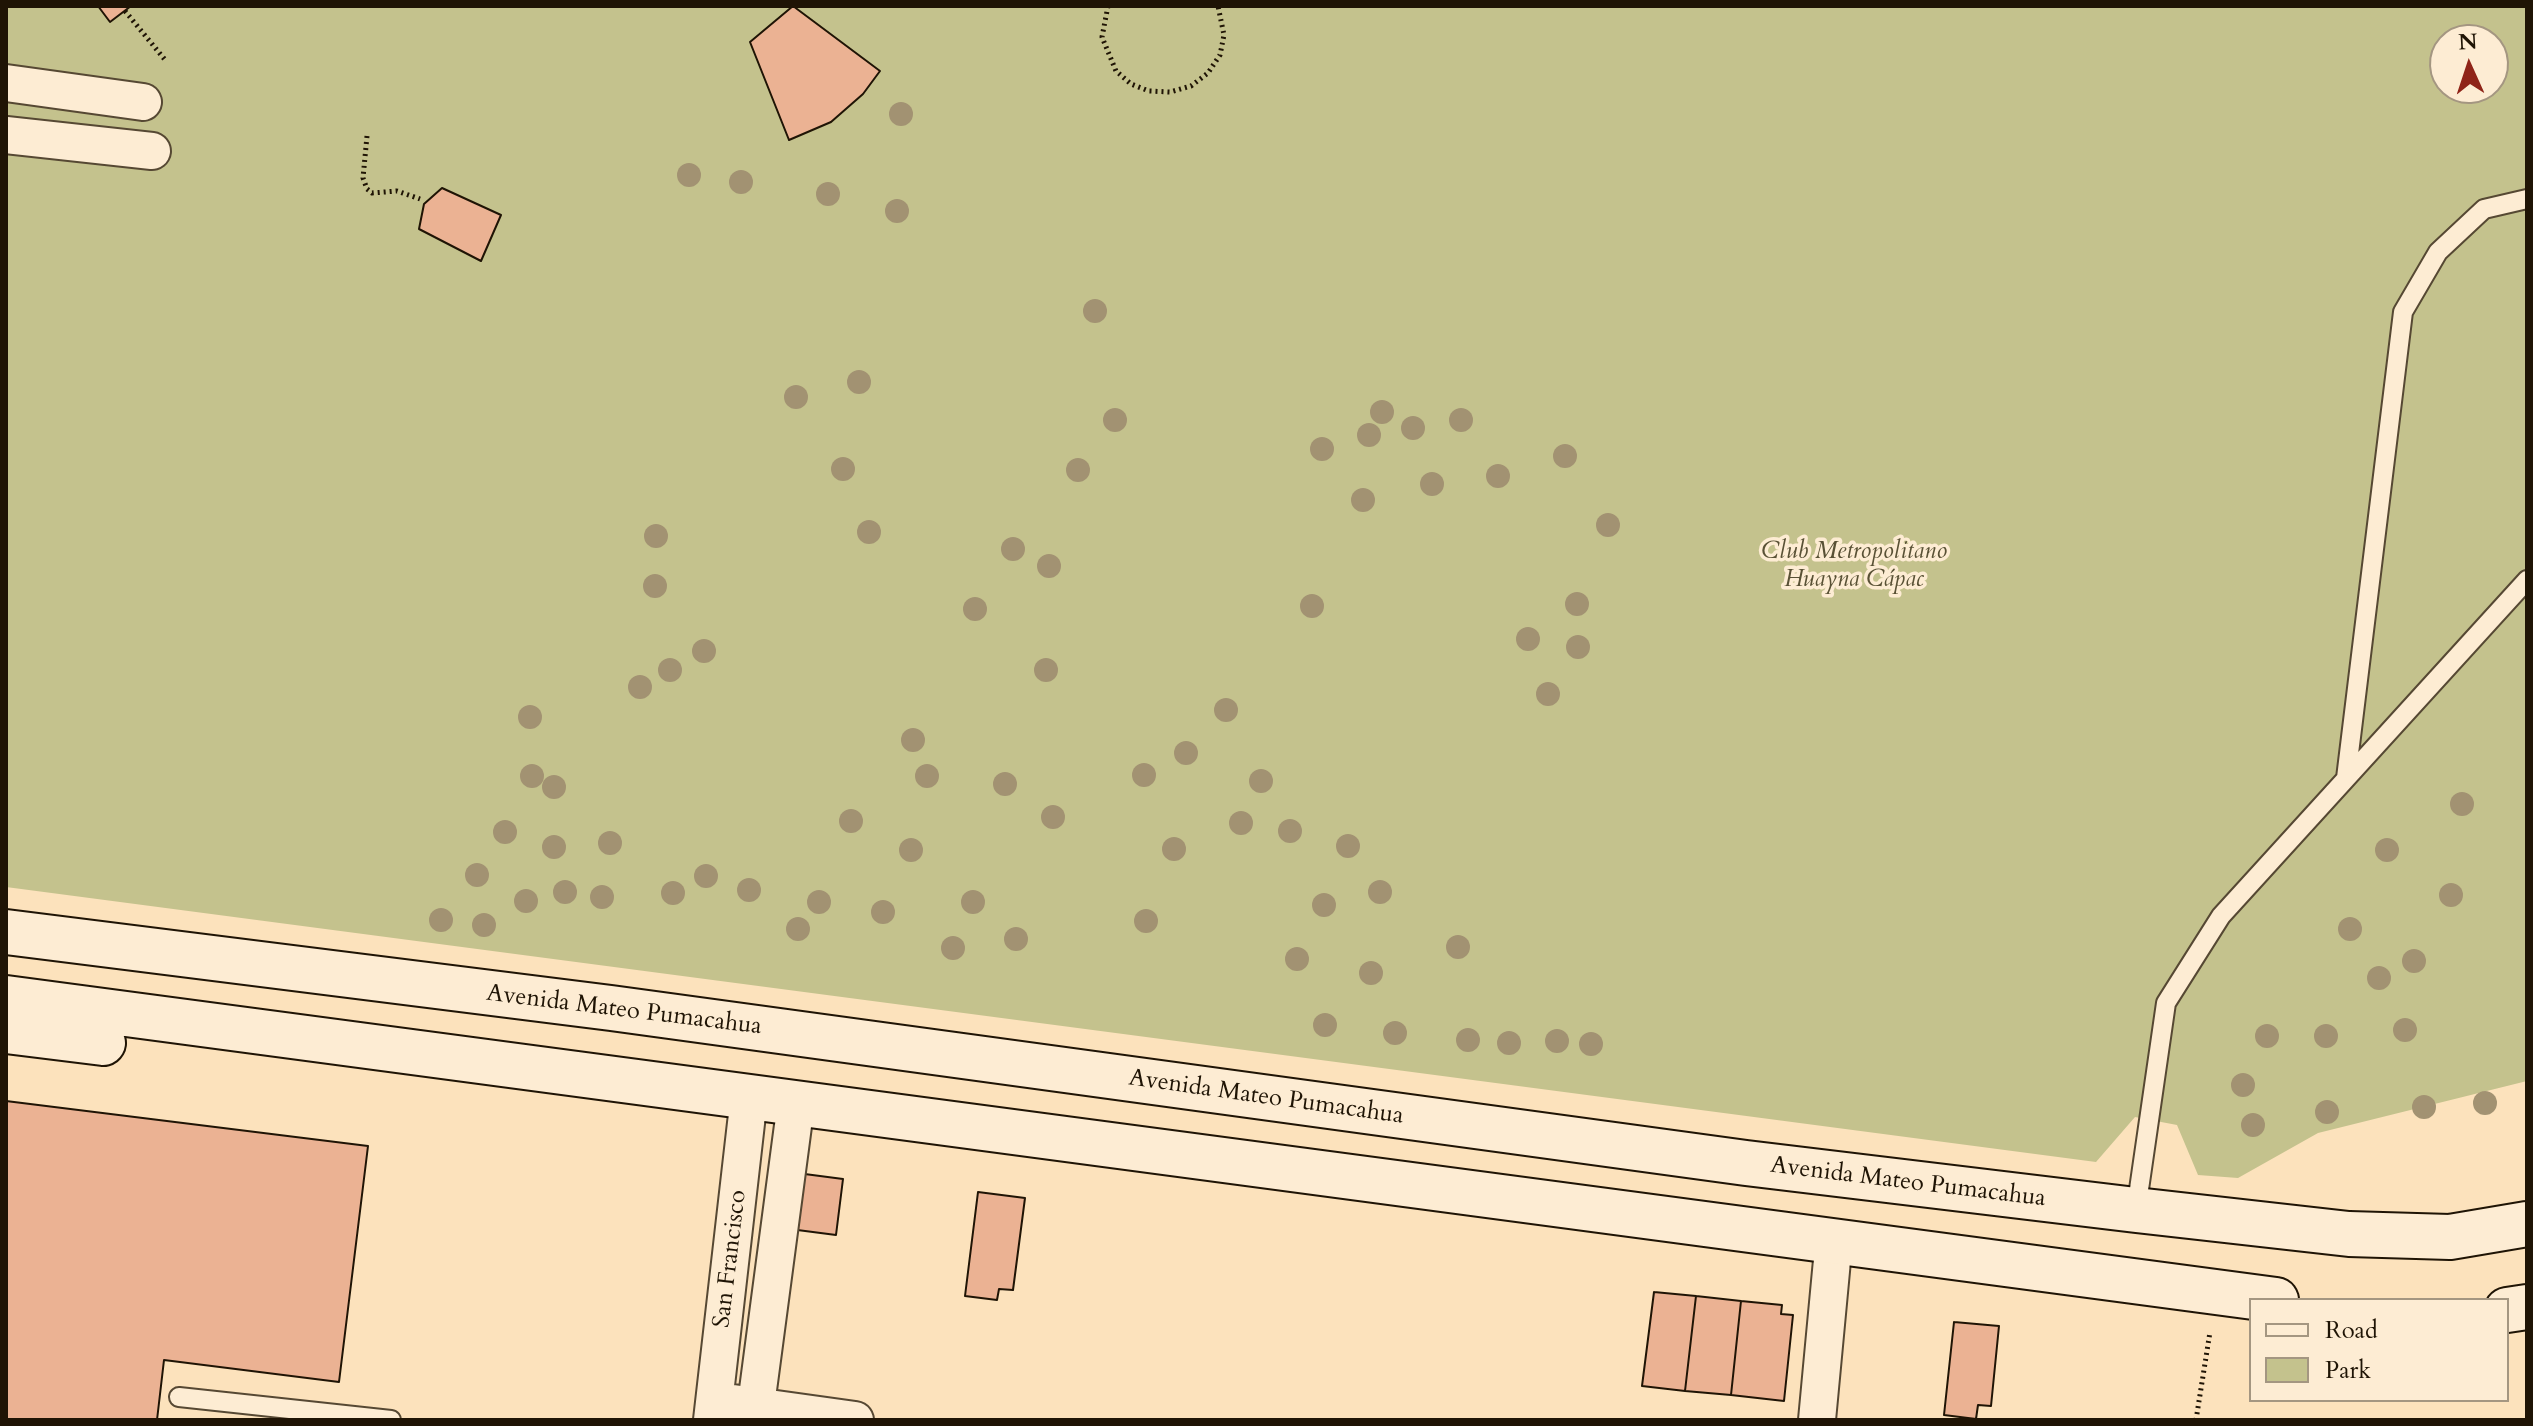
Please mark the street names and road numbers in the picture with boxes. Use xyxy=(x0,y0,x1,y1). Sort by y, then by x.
street label: Avenida Mateo Pumacahua xyxy=(485,980,763,1042)
street label: Avenida Mateo Pumacahua xyxy=(1127,1064,1405,1132)
street label: Avenida Mateo Pumacahua xyxy=(1769,1152,2047,1214)
street label: San Francisco xyxy=(708,1188,754,1330)

